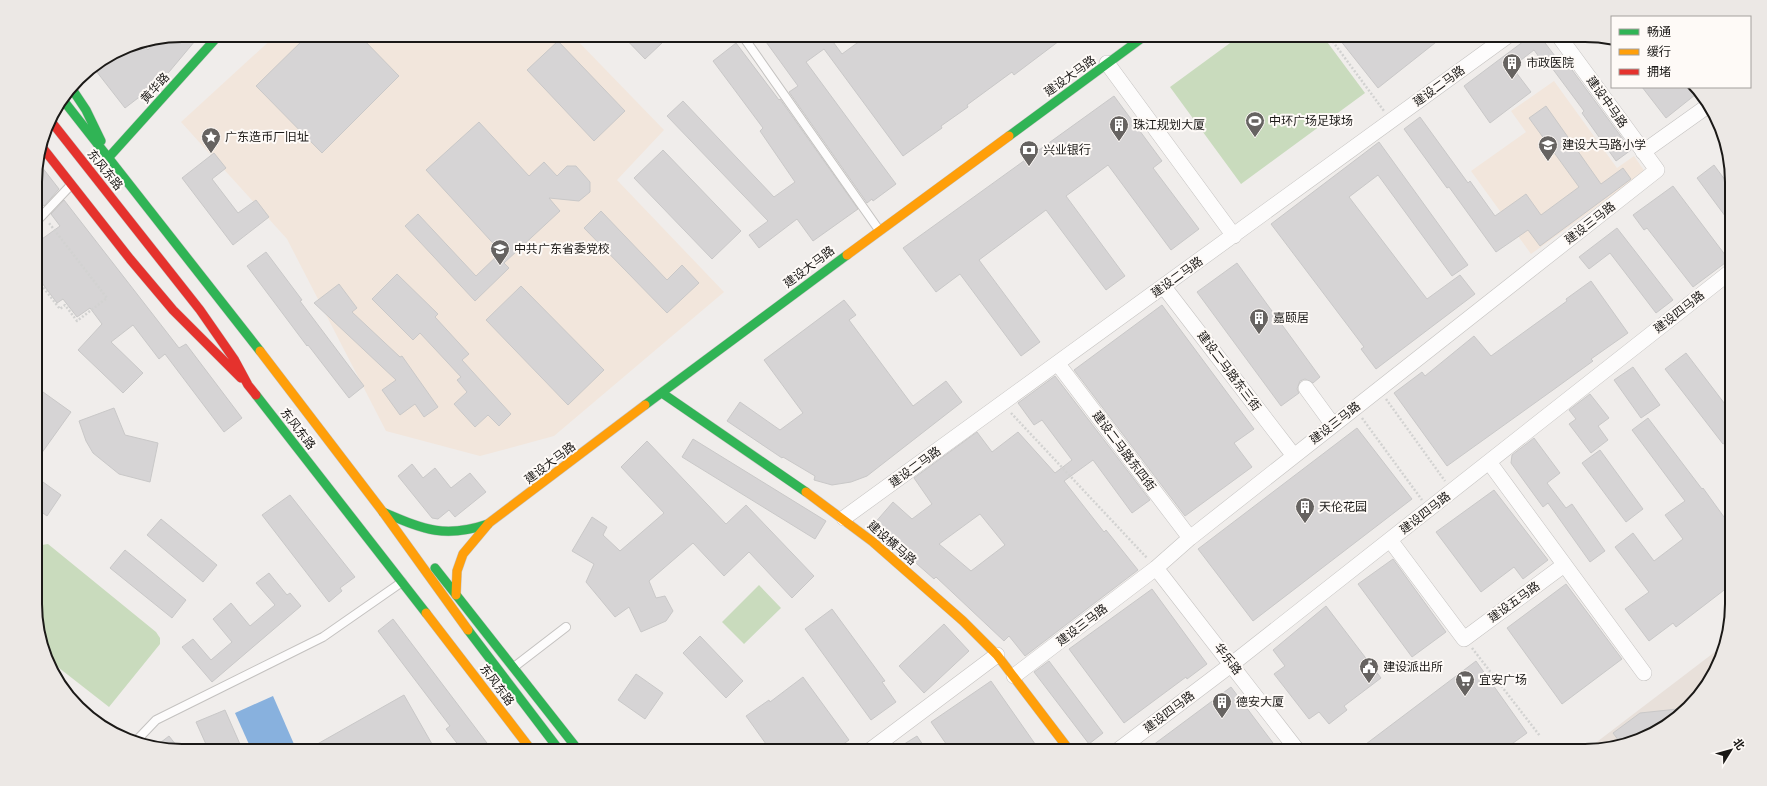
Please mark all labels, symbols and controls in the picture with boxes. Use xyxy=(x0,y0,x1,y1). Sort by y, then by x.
legend xyxy=(1611,16,1751,88)
text: 畅通 xyxy=(1647,24,1671,40)
text: 缓行 xyxy=(1647,44,1671,60)
street label: 建设大马路 xyxy=(1041,52,1099,100)
building icon: 市政医院 xyxy=(1501,52,1523,80)
place label: 市政医院 xyxy=(1526,55,1574,71)
street label: 建设二马路 xyxy=(1410,62,1468,110)
text: 拥堵 xyxy=(1647,64,1671,80)
street label: 黄华路 xyxy=(137,69,173,107)
street label: 建设中马路 xyxy=(1583,73,1631,131)
sports icon: 中环广场足球场 xyxy=(1244,110,1266,138)
place label: 中环广场足球场 xyxy=(1269,113,1353,129)
building icon: 珠江规划大厦 xyxy=(1108,114,1130,142)
place label: 珠江规划大厦 xyxy=(1133,117,1205,133)
place icon: 广东造币厂旧址 xyxy=(200,126,222,154)
place label: 广东造币厂旧址 xyxy=(225,129,309,145)
school or university icon: 建设大马路小学 xyxy=(1537,134,1559,162)
place label: 建设大马路小学 xyxy=(1562,137,1646,153)
bank icon: 兴业银行 xyxy=(1018,139,1040,167)
place label: 兴业银行 xyxy=(1043,142,1091,158)
street label: 东风东路 xyxy=(84,146,126,194)
street label: 建设三马路 xyxy=(1561,198,1619,248)
school or university icon: 中共广东省委党校 xyxy=(489,238,511,266)
place label: 中共广东省委党校 xyxy=(514,241,610,257)
street label: 建设大马路 xyxy=(780,243,838,291)
street label: 建设二马路 xyxy=(1148,253,1206,301)
street label: 建设四马路 xyxy=(1650,287,1708,337)
building icon: 嘉颐居 xyxy=(1248,307,1270,335)
place label: 嘉颐居 xyxy=(1273,310,1309,326)
street label: 建设二马路东三街 xyxy=(1194,328,1264,414)
street label: 建设三马路 xyxy=(1306,398,1364,448)
street label: 东风东路 xyxy=(277,405,319,453)
street label: 建设二马路东四街 xyxy=(1089,408,1159,494)
street label: 建设大马路 xyxy=(521,439,579,487)
street label: 建设二马路 xyxy=(886,443,944,491)
street label: 建设四马路 xyxy=(1396,488,1454,538)
building icon: 天伦花园 xyxy=(1294,496,1316,524)
place label: 天伦花园 xyxy=(1319,499,1367,515)
street label: 建设横马路 xyxy=(864,517,920,569)
street label: 建设五马路 xyxy=(1485,578,1543,626)
street label: 建设三马路 xyxy=(1053,601,1111,649)
street label: 华乐路 xyxy=(1211,640,1245,678)
public building icon: 建设派出所 xyxy=(1358,656,1380,684)
place label: 建设派出所 xyxy=(1383,659,1443,675)
street label: 东风东路 xyxy=(476,661,518,709)
supermarket icon: 宜安广场 xyxy=(1454,669,1476,697)
place label: 宜安广场 xyxy=(1479,672,1527,688)
street label: 建设四马路 xyxy=(1140,688,1198,736)
building icon: 德安大厦 xyxy=(1211,691,1233,719)
place label: 德安大厦 xyxy=(1236,694,1284,710)
north arrow xyxy=(1711,730,1751,770)
text: 北 xyxy=(1730,735,1748,753)

